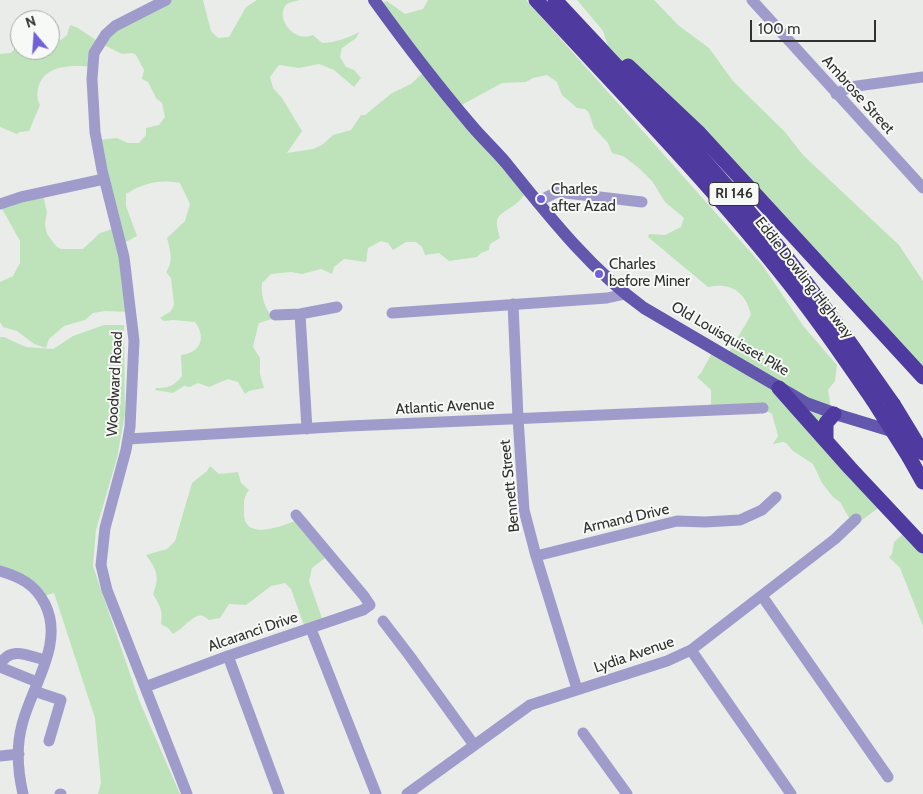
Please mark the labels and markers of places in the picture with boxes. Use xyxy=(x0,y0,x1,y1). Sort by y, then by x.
place label: Charles after Azad xyxy=(551,181,616,216)
marker: Charles after Azad xyxy=(535,193,547,205)
place label: Charles before Miner xyxy=(609,256,690,291)
marker: Charles before Miner xyxy=(593,268,605,280)

